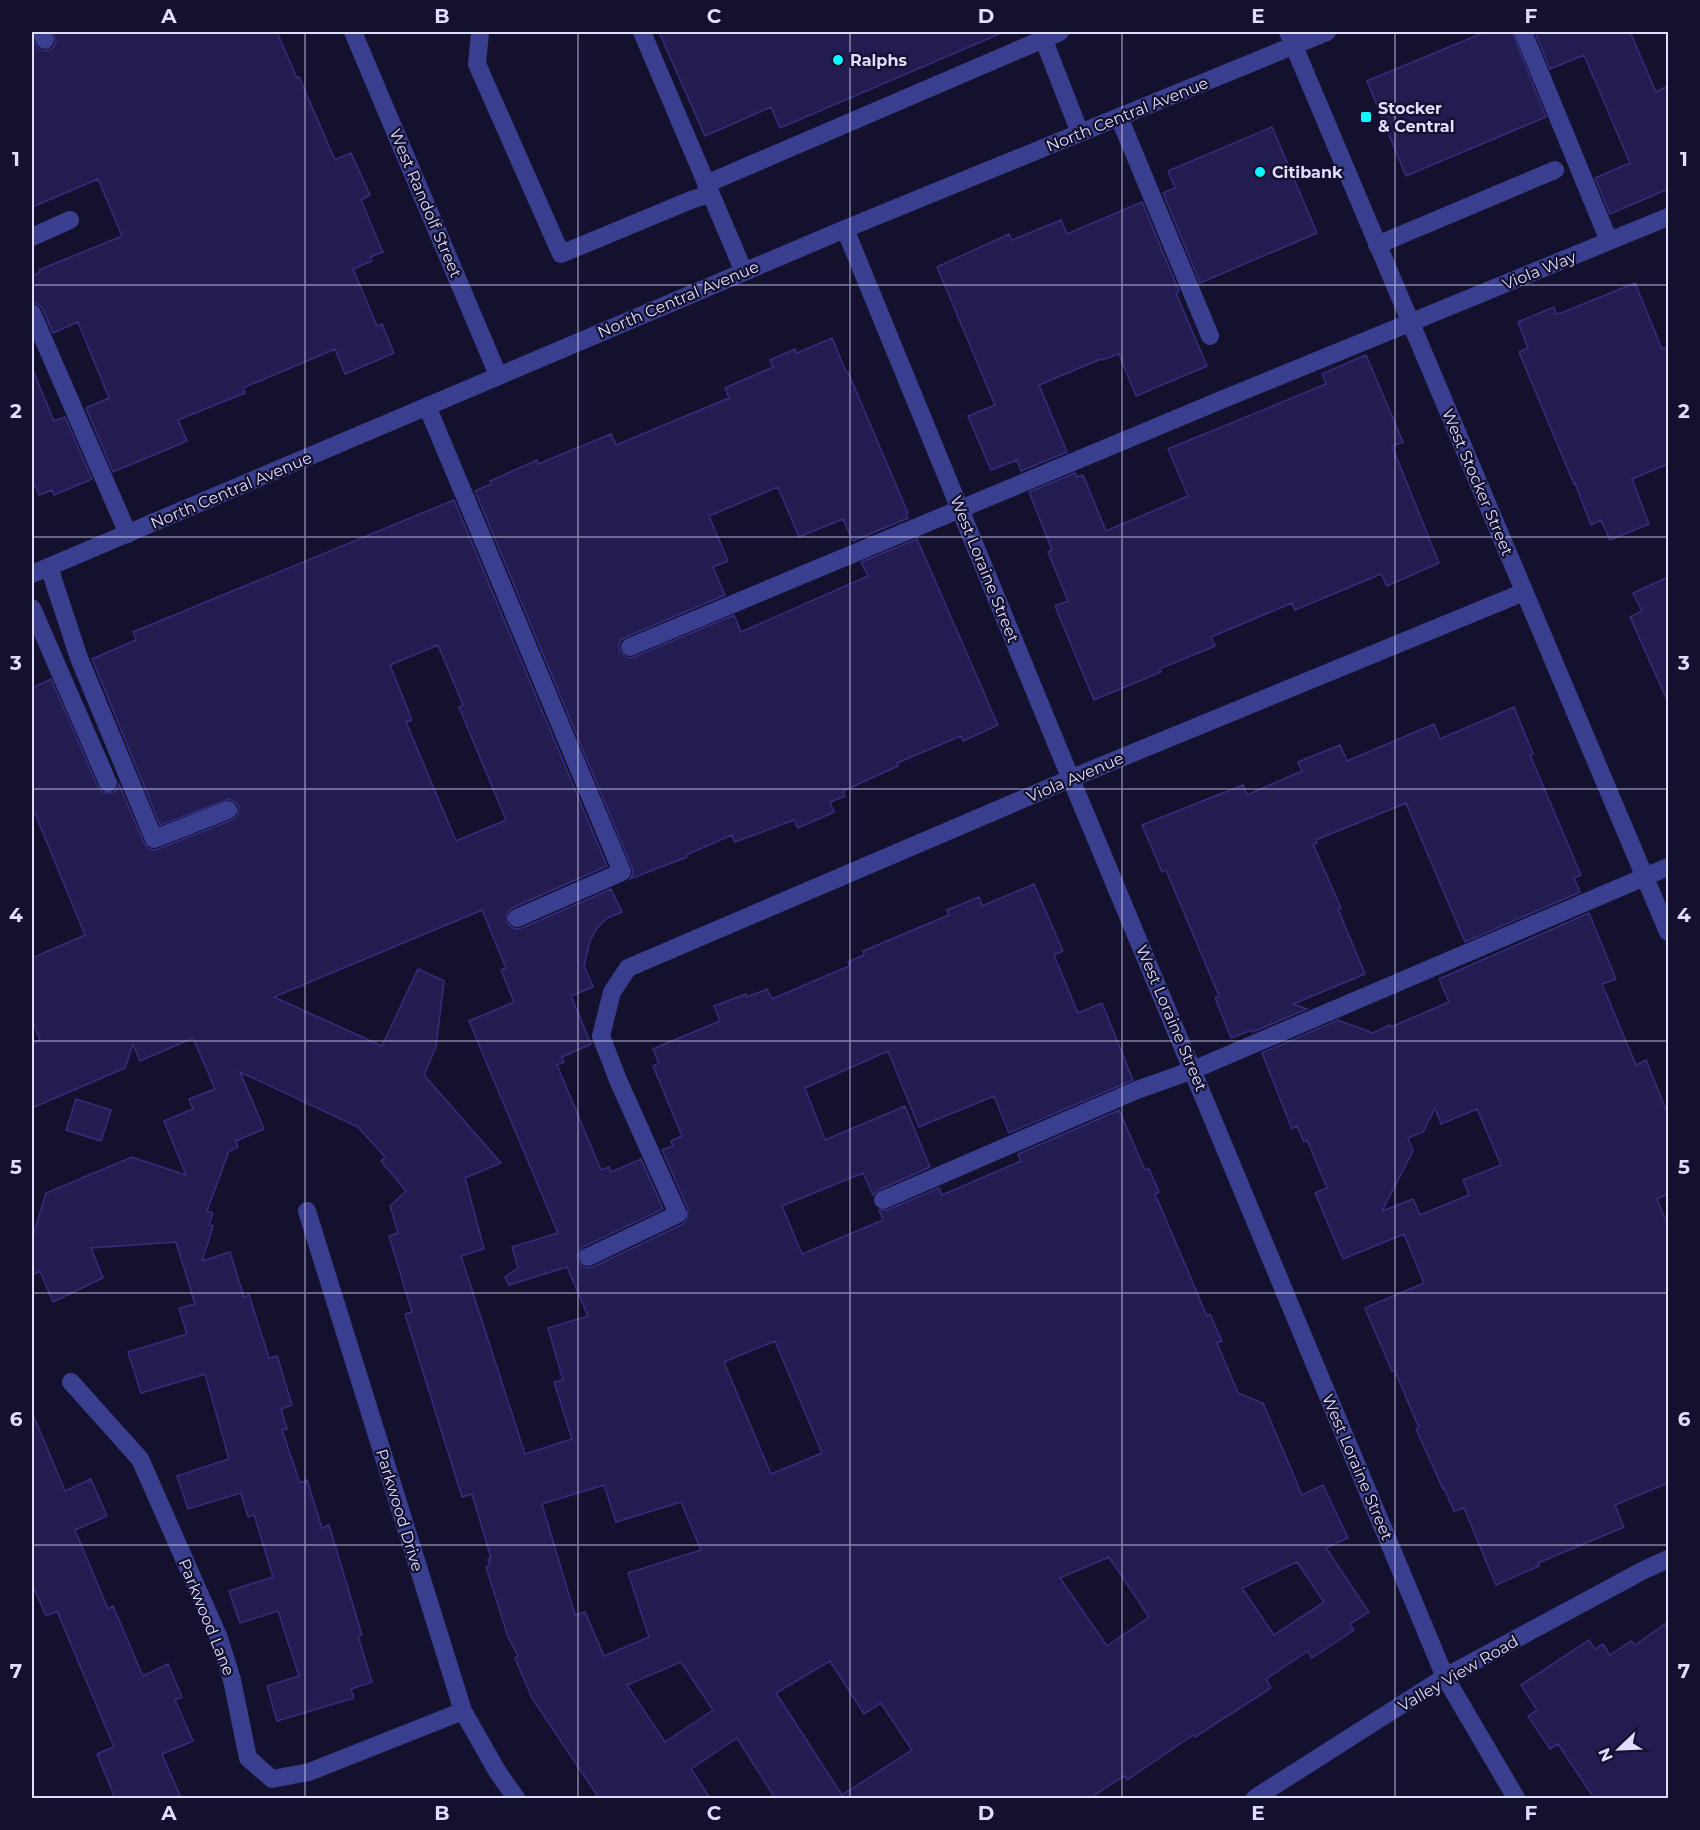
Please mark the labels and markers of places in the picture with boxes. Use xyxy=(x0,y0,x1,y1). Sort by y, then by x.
place label: Ralphs xyxy=(850,51,907,70)
marker: Ralphs xyxy=(831,53,845,67)
place label: Stocker & Central xyxy=(1378,99,1455,136)
marker: Stocker & Central xyxy=(1359,110,1373,124)
place label: Citibank xyxy=(1272,163,1343,182)
marker: Citibank xyxy=(1253,165,1267,179)

